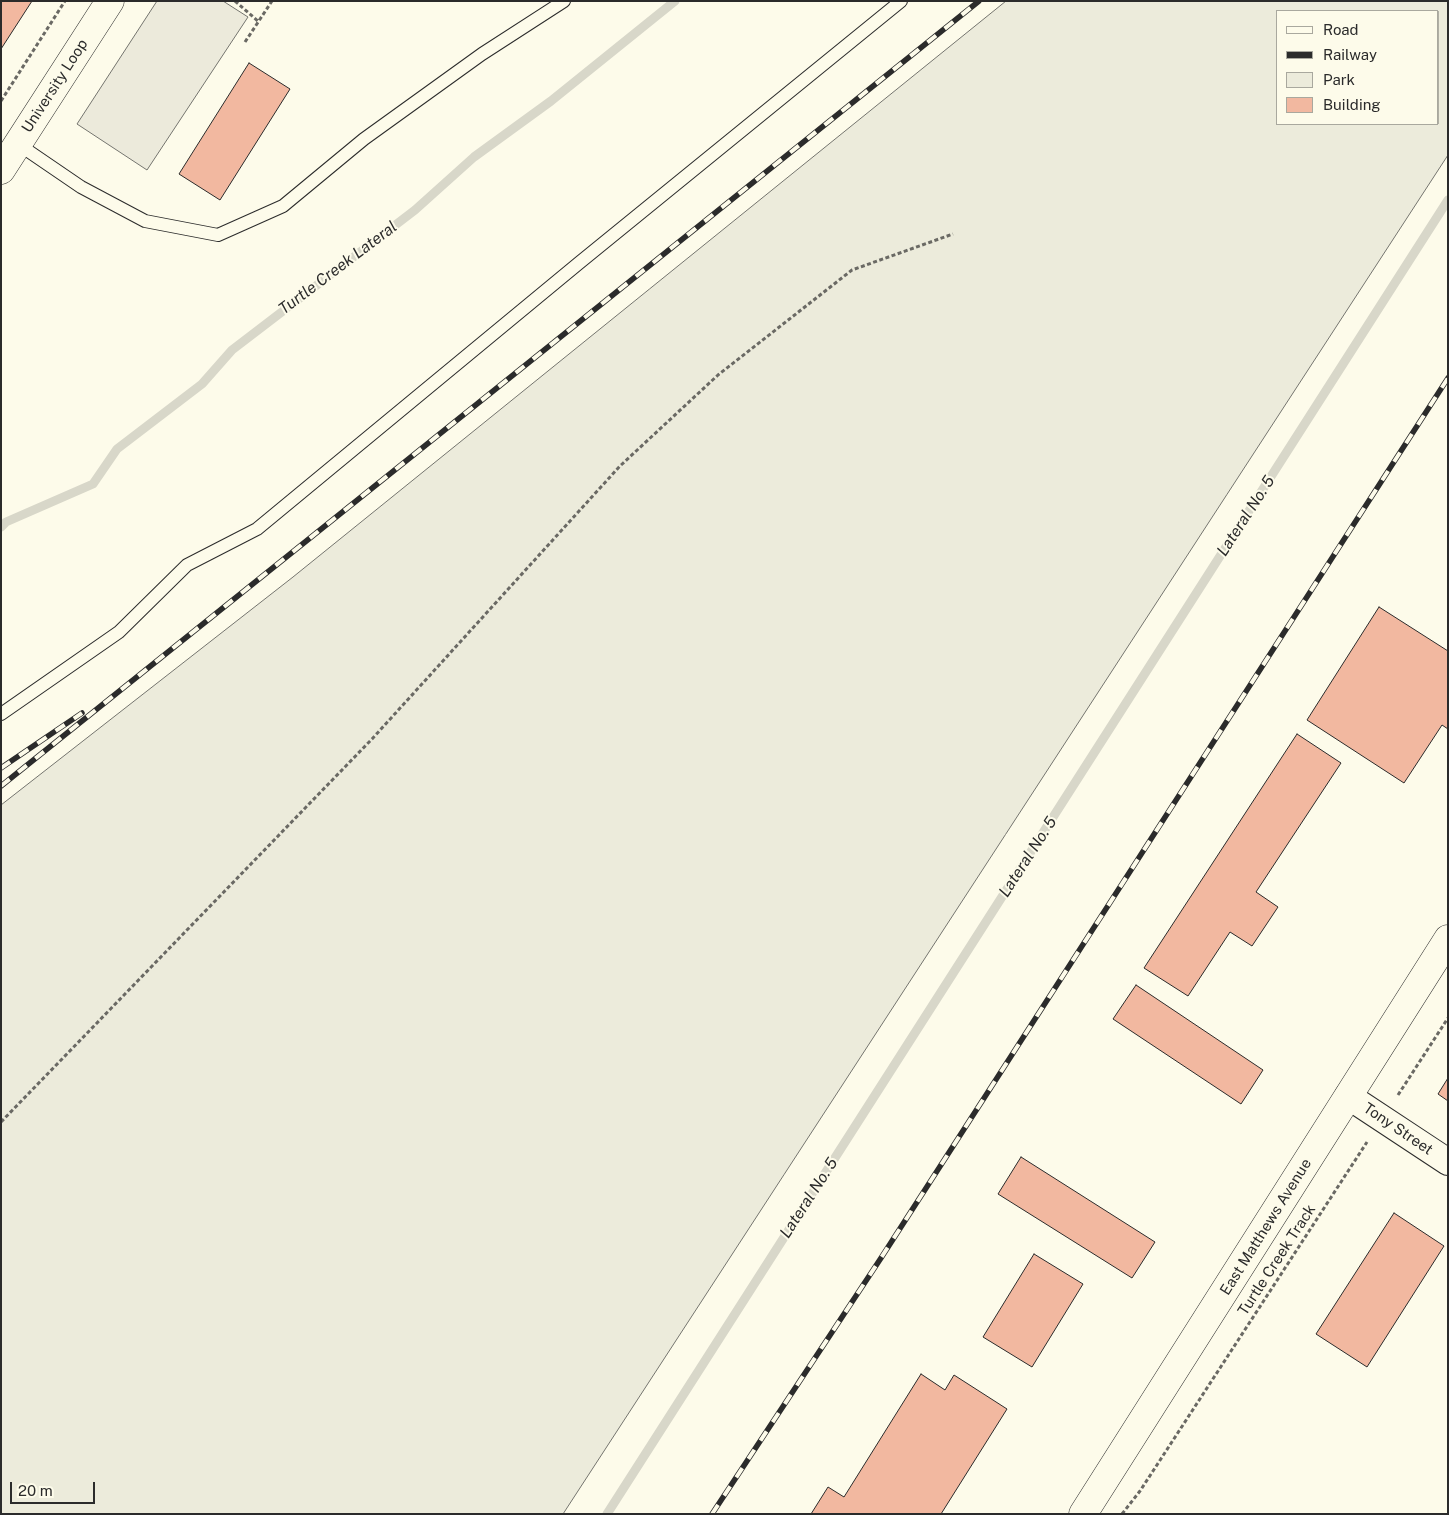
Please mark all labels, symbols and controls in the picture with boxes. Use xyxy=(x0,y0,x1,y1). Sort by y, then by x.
legend xyxy=(1276,10,1439,125)
text: Road xyxy=(1323,21,1359,38)
street label: University Loop xyxy=(18,36,92,136)
text: Railway xyxy=(1323,46,1377,63)
text: Park xyxy=(1323,71,1355,88)
text: Building xyxy=(1323,96,1381,113)
water label: Turtle Creek Lateral xyxy=(275,217,401,319)
water label: Lateral No. 5 xyxy=(1213,472,1279,560)
water label: Lateral No. 5 xyxy=(995,813,1061,901)
street label: Tony Street xyxy=(1360,1099,1436,1159)
water label: Lateral No. 5 xyxy=(776,1154,842,1242)
street label: East Matthews Avenue xyxy=(1217,1155,1315,1299)
street label: Turtle Creek Track xyxy=(1234,1201,1320,1319)
scale bar xyxy=(12,1472,98,1504)
text: 20 m xyxy=(18,1482,53,1499)

